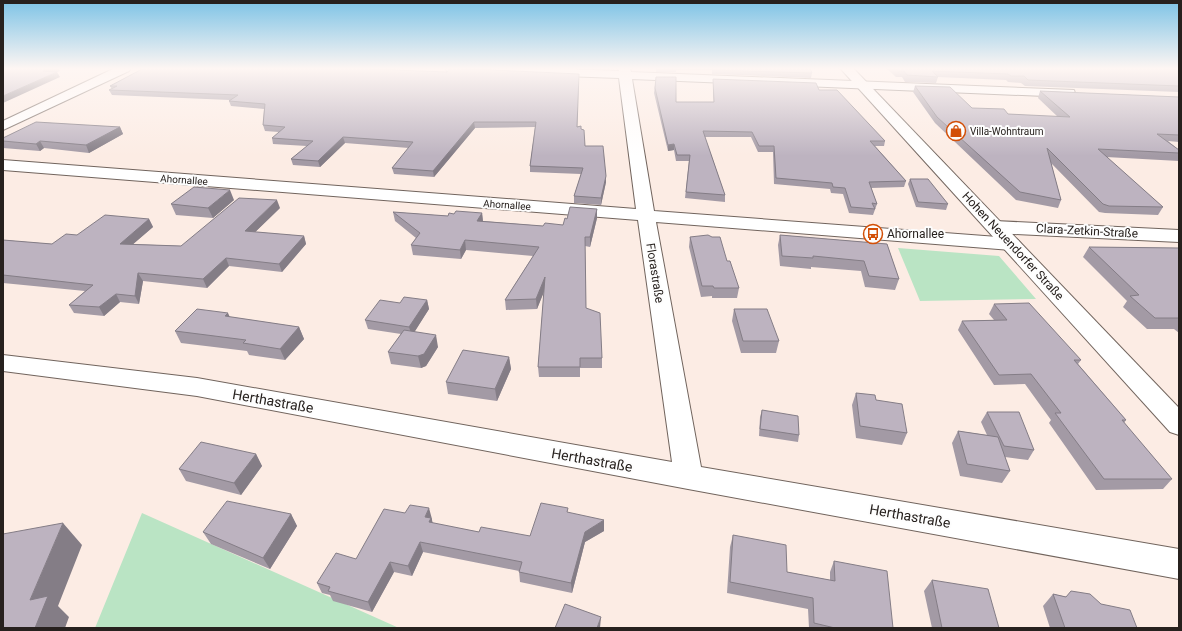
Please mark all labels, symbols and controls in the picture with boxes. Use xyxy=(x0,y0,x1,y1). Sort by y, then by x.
shop icon: Villa-Wohntraum xyxy=(945,120,967,142)
place label: Villa-Wohntraum xyxy=(970,126,1044,137)
street label: Ahornallee xyxy=(160,173,208,187)
street label: Hohen Neuendorfer Straße xyxy=(959,189,1067,303)
street label: Ahornallee xyxy=(483,198,531,212)
street label: Clara-Zetkin-Straße xyxy=(1036,221,1138,241)
bus stop icon: Ahornallee xyxy=(862,223,884,245)
place label: Ahornallee xyxy=(887,227,944,241)
street label: Florastraße xyxy=(643,242,667,304)
street label: Herthastraße xyxy=(231,386,315,416)
street label: Herthastraße xyxy=(550,445,634,475)
street label: Herthastraße xyxy=(868,501,952,531)

